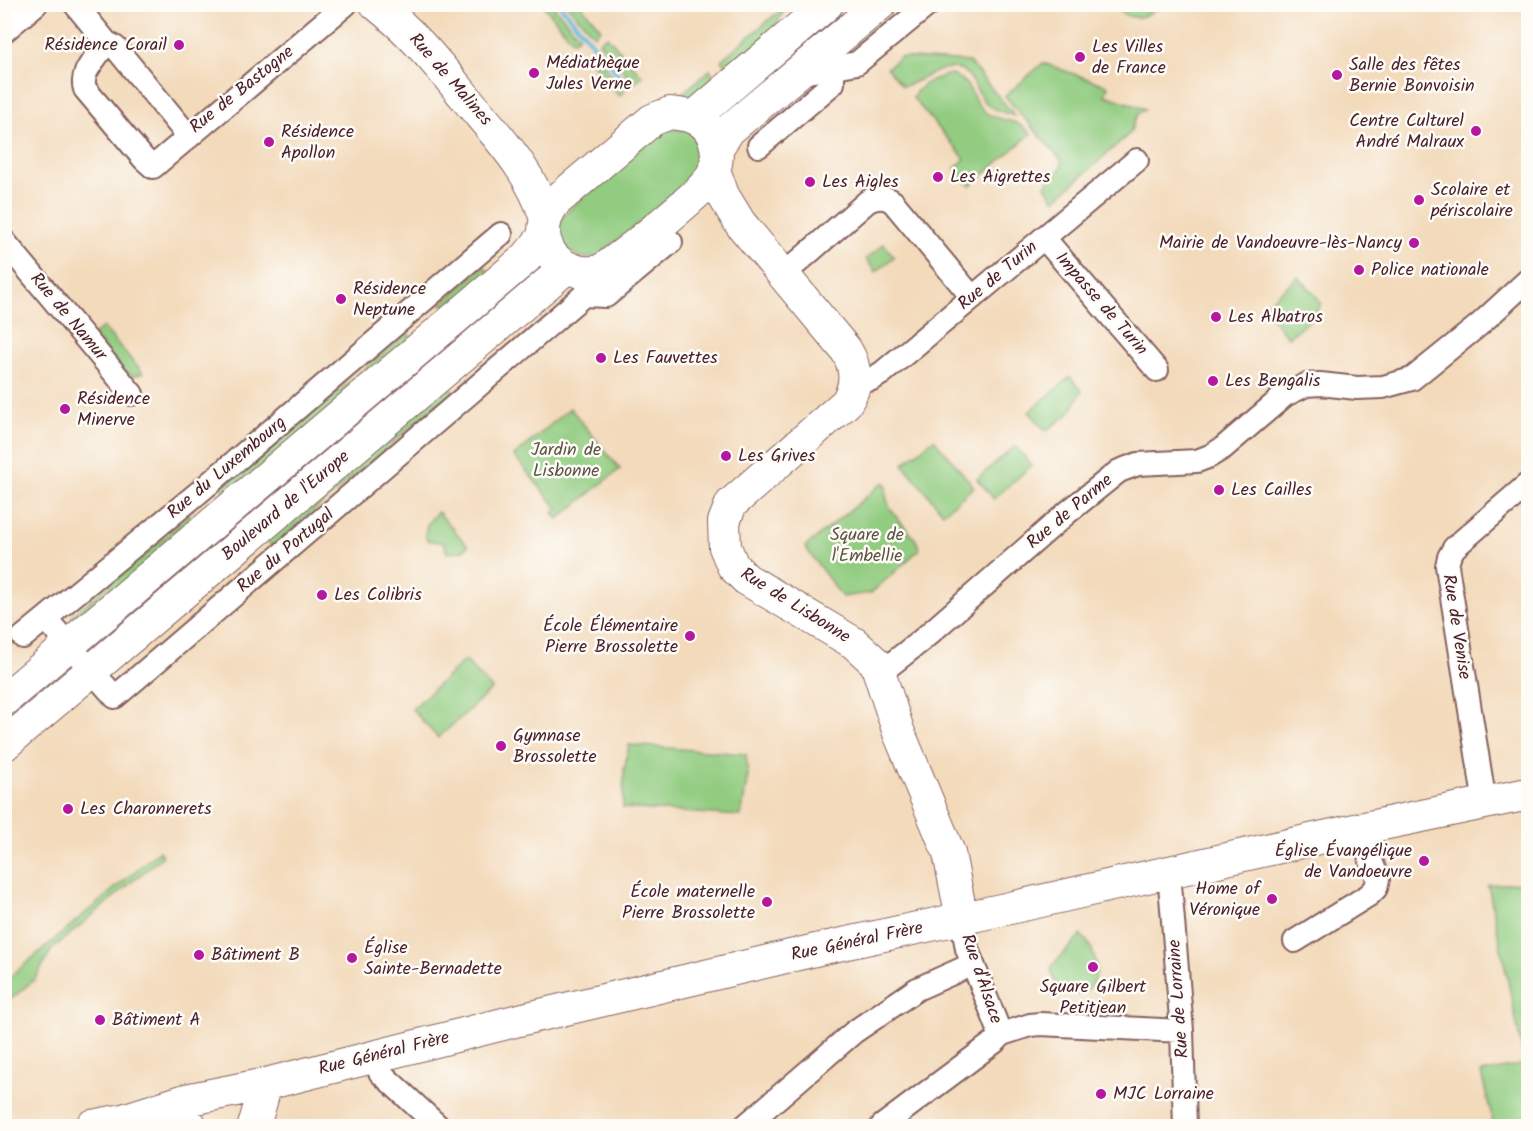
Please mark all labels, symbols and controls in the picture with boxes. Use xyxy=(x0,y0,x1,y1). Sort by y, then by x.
street label: Rue de Malines xyxy=(401,27,499,133)
place label: Résidence Corail xyxy=(45,31,168,60)
place label: Les Villes de France xyxy=(1092,33,1166,83)
marker: Résidence Corail xyxy=(172,38,186,52)
street label: Rue de Bastogne xyxy=(183,39,301,141)
place label: Médiathèque Jules Verne xyxy=(546,49,640,99)
marker: Les Villes de France xyxy=(1073,50,1087,64)
place label: Salle des fêtes Bernie Bonvoisin xyxy=(1349,51,1475,101)
marker: Médiathèque Jules Verne xyxy=(527,66,541,80)
marker: Salle des fêtes Bernie Bonvoisin xyxy=(1330,68,1344,82)
place label: Centre Culturel André Malraux xyxy=(1349,107,1465,157)
place label: Résidence Apollon xyxy=(281,118,354,168)
marker: Centre Culturel André Malraux xyxy=(1469,124,1483,138)
marker: Résidence Apollon xyxy=(262,135,276,149)
place label: Les Aigrettes xyxy=(950,163,1051,192)
place label: Les Aigles xyxy=(822,168,899,197)
marker: Les Aigrettes xyxy=(931,170,945,184)
marker: Les Aigles xyxy=(803,175,817,189)
place label: Scolaire et périscolaire xyxy=(1430,176,1513,226)
marker: Scolaire et périscolaire xyxy=(1412,193,1426,207)
place label: Mairie de Vandoeuvre-lès-Nancy xyxy=(1159,229,1403,258)
street label: Rue de Turin xyxy=(952,234,1044,318)
marker: Mairie de Vandoeuvre-lès-Nancy xyxy=(1407,236,1421,250)
street label: Impasse de Turin xyxy=(1047,245,1155,363)
place label: Police nationale xyxy=(1371,256,1489,285)
marker: Police nationale xyxy=(1352,263,1366,277)
street label: Rue de Namur xyxy=(22,266,115,369)
place label: Résidence Neptune xyxy=(353,275,426,325)
marker: Résidence Neptune xyxy=(334,292,348,306)
place label: Les Albatros xyxy=(1228,303,1323,332)
marker: Les Albatros xyxy=(1209,310,1223,324)
place label: Les Fauvettes xyxy=(613,344,718,373)
marker: Les Fauvettes xyxy=(594,351,608,365)
place label: Les Bengalis xyxy=(1225,367,1321,396)
marker: Les Bengalis xyxy=(1206,374,1220,388)
place label: Résidence Minerve xyxy=(77,385,150,435)
marker: Résidence Minerve xyxy=(58,402,72,416)
street label: Rue du Luxembourg xyxy=(161,409,293,527)
park label: Jardin de Lisbonne xyxy=(531,436,601,486)
place label: Les Grives xyxy=(738,442,816,471)
street label: Boulevard de l'Europe xyxy=(215,443,357,569)
marker: Les Grives xyxy=(719,449,733,463)
street label: Rue de Parme xyxy=(1020,467,1120,557)
place label: Les Cailles xyxy=(1231,476,1312,505)
marker: Les Cailles xyxy=(1212,483,1226,497)
street label: Rue du Portugal xyxy=(231,501,342,601)
park label: Square de l'Embellie xyxy=(830,521,904,571)
street label: Rue de Lisbonne xyxy=(734,560,856,652)
street label: Rue de Venise xyxy=(1433,572,1479,682)
place label: Les Colibris xyxy=(334,581,422,610)
marker: Les Colibris xyxy=(315,588,329,602)
place label: École Élémentaire Pierre Brossolette xyxy=(543,612,678,662)
marker: École Élémentaire Pierre Brossolette xyxy=(683,629,697,643)
place label: Gymnase Brossolette xyxy=(513,722,597,772)
marker: Gymnase Brossolette xyxy=(494,739,508,753)
place label: Les Charonnerets xyxy=(80,795,212,824)
marker: Les Charonnerets xyxy=(61,802,75,816)
place label: Église Évangélique de Vandoeuvre xyxy=(1275,837,1412,887)
marker: Église Évangélique de Vandoeuvre xyxy=(1417,854,1431,868)
place label: Home of Véronique xyxy=(1189,875,1262,925)
place label: École maternelle Pierre Brossolette xyxy=(622,878,755,928)
marker: Home of Véronique xyxy=(1265,892,1279,906)
marker: École maternelle Pierre Brossolette xyxy=(760,895,774,909)
street label: Rue Général Frère xyxy=(788,914,926,970)
street label: Rue d'Alsace xyxy=(952,930,1010,1028)
place label: Église Sainte-Bernadette xyxy=(364,934,502,984)
street label: Rue de Lorraine xyxy=(1160,939,1198,1059)
place label: Bâtiment B xyxy=(211,941,300,970)
marker: Bâtiment B xyxy=(192,948,206,962)
marker: Église Sainte-Bernadette xyxy=(345,951,359,965)
marker: Square Gilbert Petitjean xyxy=(1086,960,1100,974)
place label: Square Gilbert Petitjean xyxy=(1040,973,1147,1023)
place label: Bâtiment A xyxy=(112,1006,200,1035)
marker: Bâtiment A xyxy=(93,1013,107,1027)
street label: Rue Général Frère xyxy=(315,1024,453,1084)
place label: MJC Lorraine xyxy=(1113,1080,1214,1109)
marker: MJC Lorraine xyxy=(1094,1087,1108,1101)

